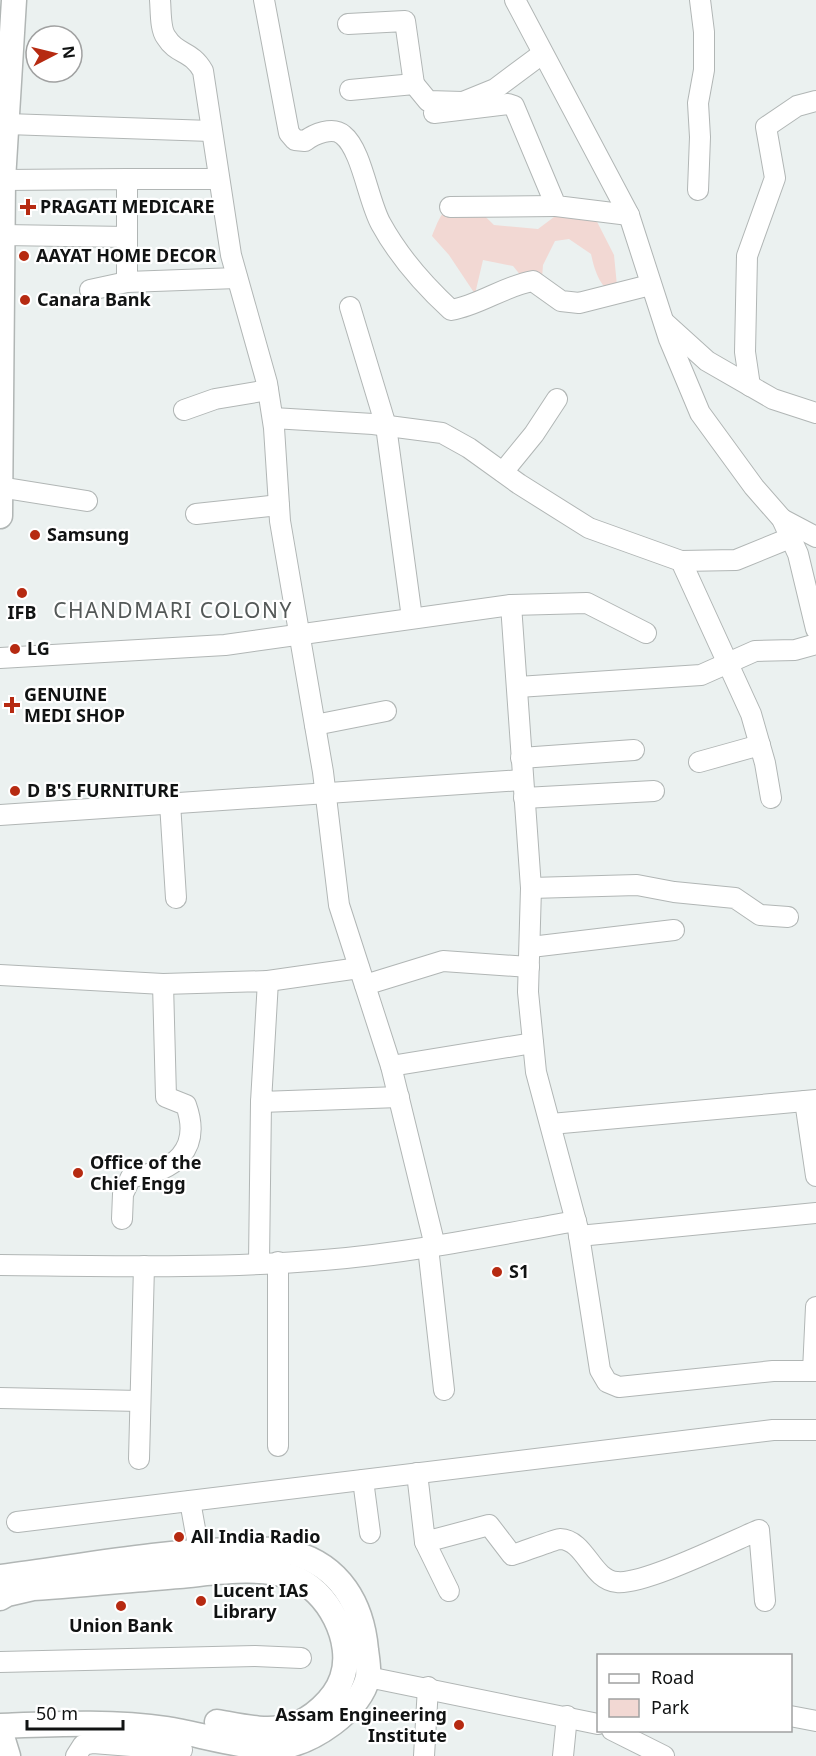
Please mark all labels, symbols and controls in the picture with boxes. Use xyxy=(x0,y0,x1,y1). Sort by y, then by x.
north arrow xyxy=(24,24,84,84)
text: N xyxy=(57,44,81,60)
place label: PRAGATI MEDICARE xyxy=(40,194,215,218)
marker: PRAGATI MEDICARE xyxy=(21,200,35,214)
place label: AAYAT HOME DECOR xyxy=(36,243,217,267)
marker: AAYAT HOME DECOR xyxy=(17,249,31,263)
place label: Canara Bank xyxy=(37,287,151,311)
marker: Canara Bank xyxy=(18,293,32,307)
place label: Samsung xyxy=(47,522,129,546)
marker: Samsung xyxy=(28,528,42,542)
marker: IFB xyxy=(15,586,29,600)
district label: CHANDMARI COLONY xyxy=(53,596,293,624)
place label: IFB xyxy=(8,600,36,624)
place label: LG xyxy=(27,636,50,660)
marker: LG xyxy=(8,642,22,656)
place label: GENUINE MEDI SHOP xyxy=(24,682,125,727)
marker: GENUINE MEDI SHOP xyxy=(5,698,19,712)
place label: D B'S FURNITURE xyxy=(27,778,179,802)
marker: D B'S FURNITURE xyxy=(8,784,22,798)
place label: Office of the Chief Engg xyxy=(90,1150,201,1195)
marker: Office of the Chief Engg xyxy=(71,1166,85,1180)
place label: S1 xyxy=(509,1259,529,1283)
marker: S1 xyxy=(490,1265,504,1279)
place label: All India Radio xyxy=(191,1524,320,1548)
marker: All India Radio xyxy=(172,1530,186,1544)
place label: Lucent IAS Library xyxy=(213,1578,308,1623)
marker: Lucent IAS Library xyxy=(194,1594,208,1608)
marker: Union Bank xyxy=(114,1599,128,1613)
place label: Union Bank xyxy=(69,1613,174,1637)
legend xyxy=(597,1654,792,1732)
text: Road xyxy=(651,1665,694,1689)
scale bar xyxy=(27,1693,123,1731)
text: Park xyxy=(651,1695,689,1719)
text: 50 m xyxy=(36,1701,78,1725)
place label: Assam Engineering Institute xyxy=(275,1702,447,1747)
marker: Assam Engineering Institute xyxy=(452,1718,466,1732)

